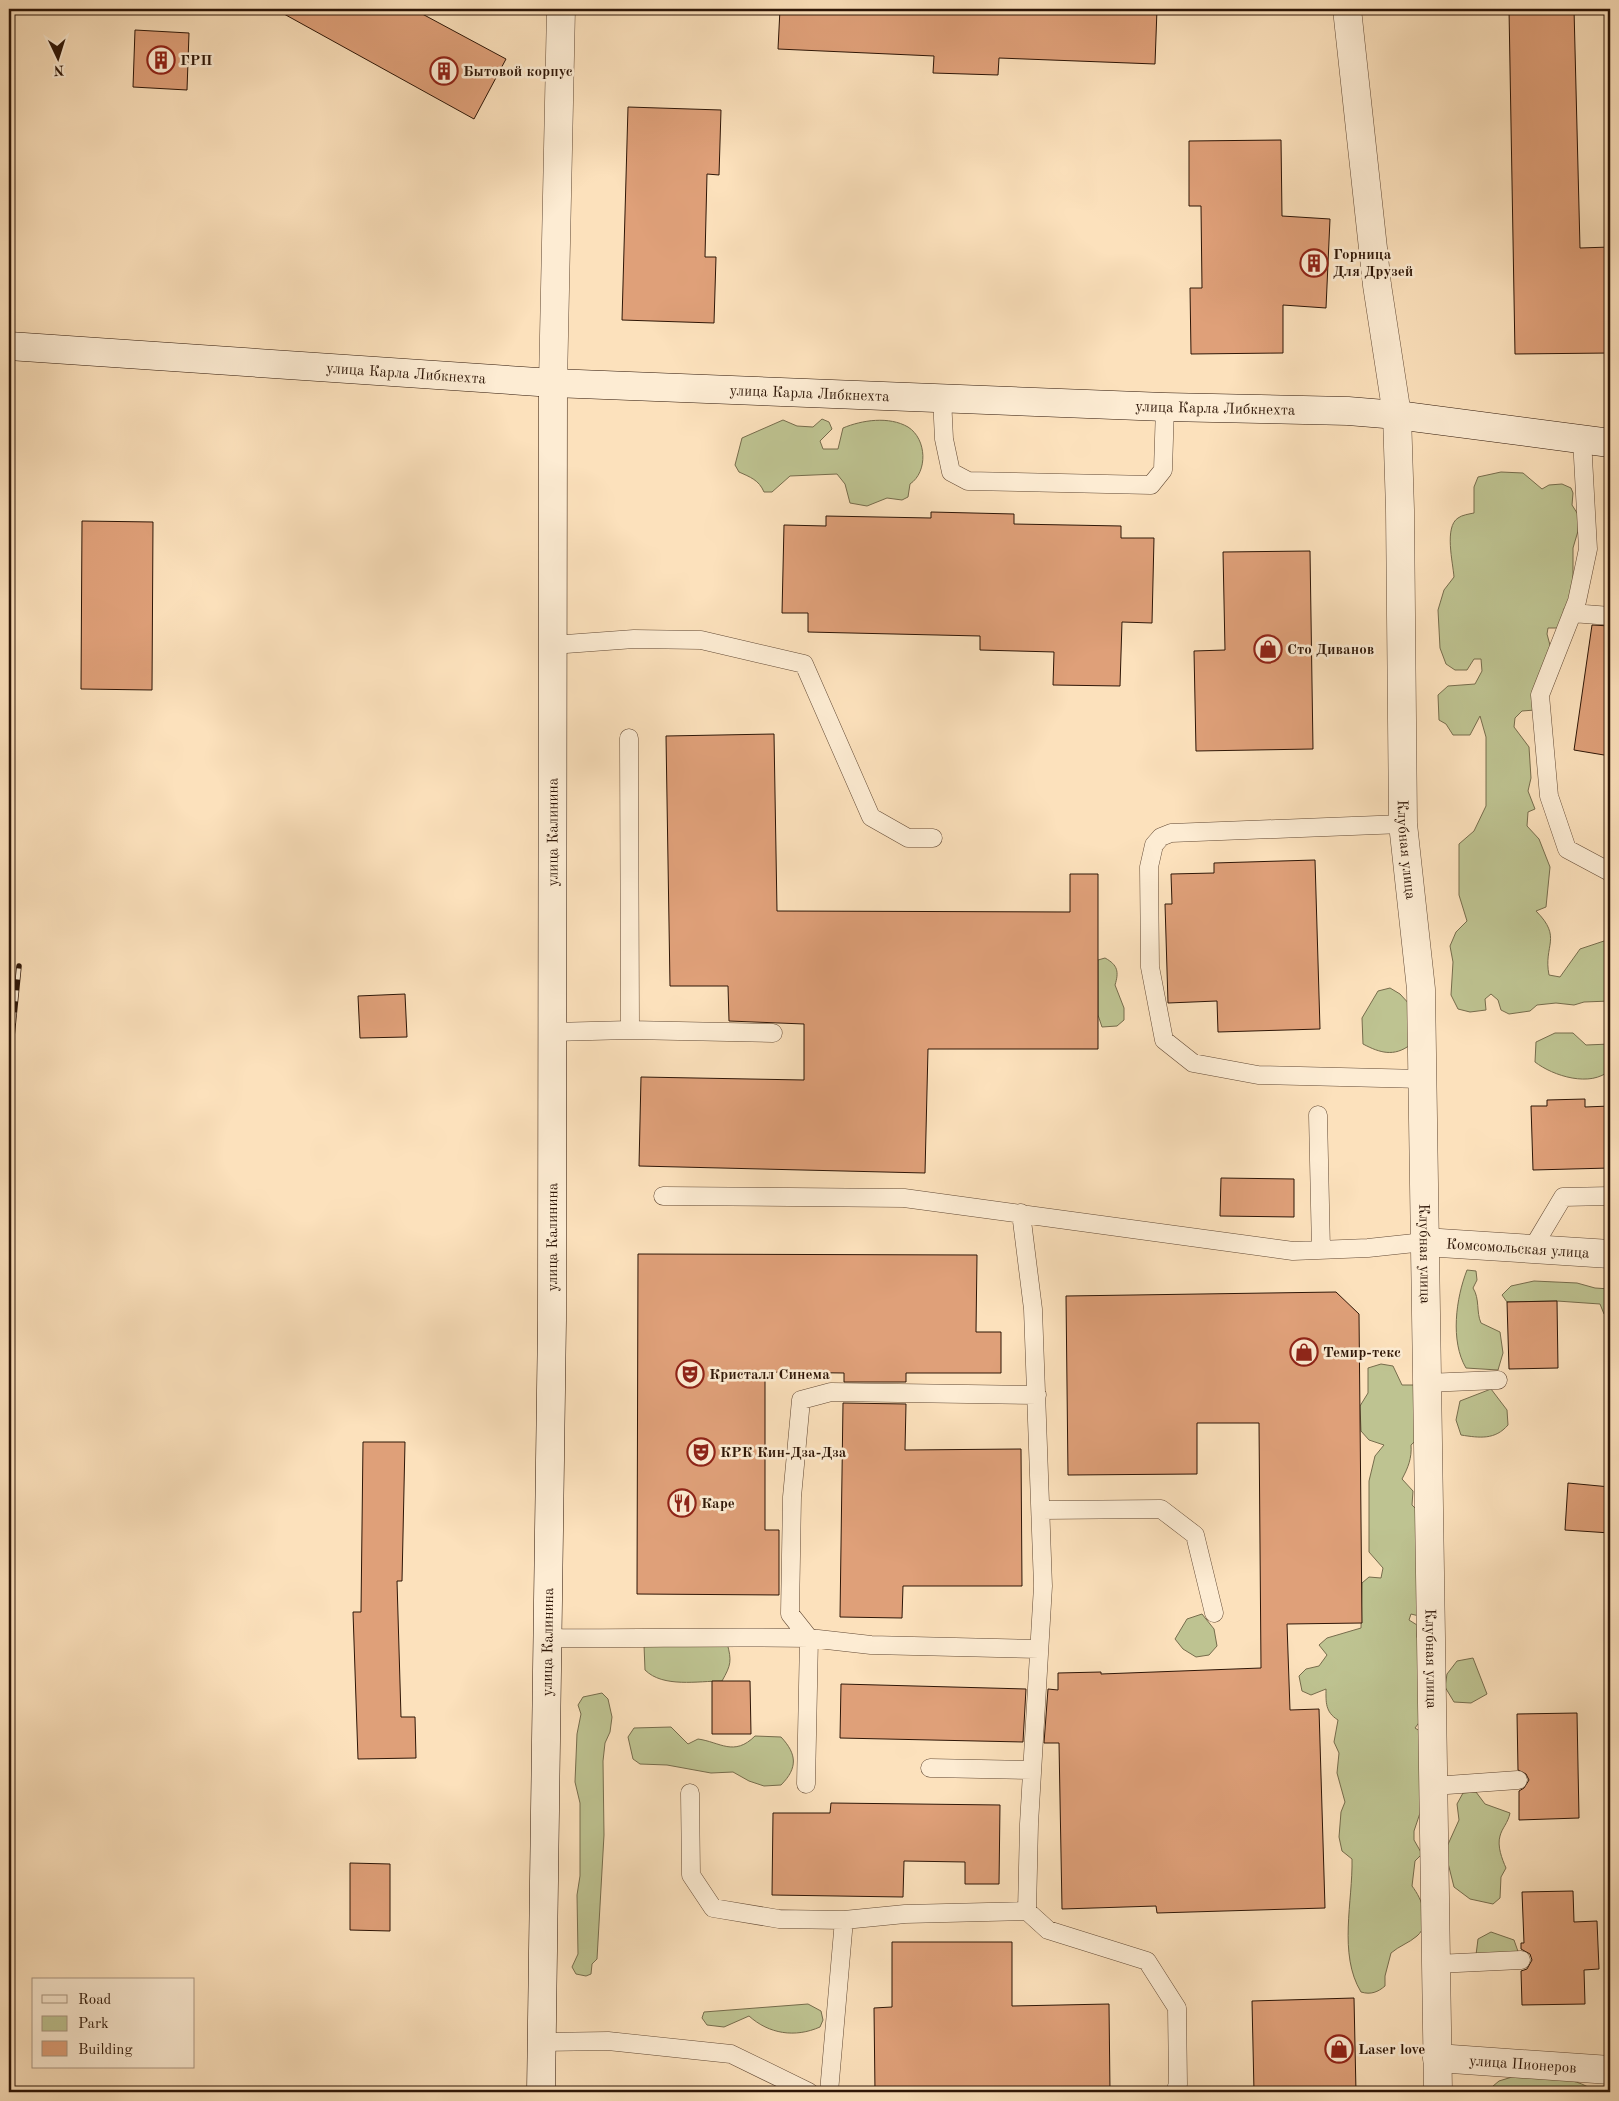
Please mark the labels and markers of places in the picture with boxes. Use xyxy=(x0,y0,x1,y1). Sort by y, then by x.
building icon: ГРП xyxy=(146,45,176,75)
place label: ГРП xyxy=(180,54,212,69)
building icon: Бытовой корпус xyxy=(429,56,459,86)
place label: Бытовой корпус xyxy=(463,65,573,80)
building icon: Горница Для Друзей xyxy=(1299,248,1329,278)
place label: Горница Для Друзей xyxy=(1333,248,1413,280)
shop icon: Сто Диванов xyxy=(1253,634,1283,664)
place label: Сто Диванов xyxy=(1287,643,1374,658)
shop icon: Темир-текс xyxy=(1289,1337,1319,1367)
place label: Темир-текс xyxy=(1323,1346,1401,1361)
theatre icon: Кристалл Синема xyxy=(675,1359,705,1389)
place label: Кристалл Синема xyxy=(709,1368,830,1383)
theatre icon: КРК Кин-Дза-Дза xyxy=(686,1437,716,1467)
place label: КРК Кин-Дза-Дза xyxy=(720,1446,847,1461)
restaurant icon: Каре xyxy=(667,1488,697,1518)
place label: Каре xyxy=(701,1497,735,1512)
shop icon: Laser love xyxy=(1324,2034,1354,2064)
place label: Laser love xyxy=(1358,2043,1425,2058)

